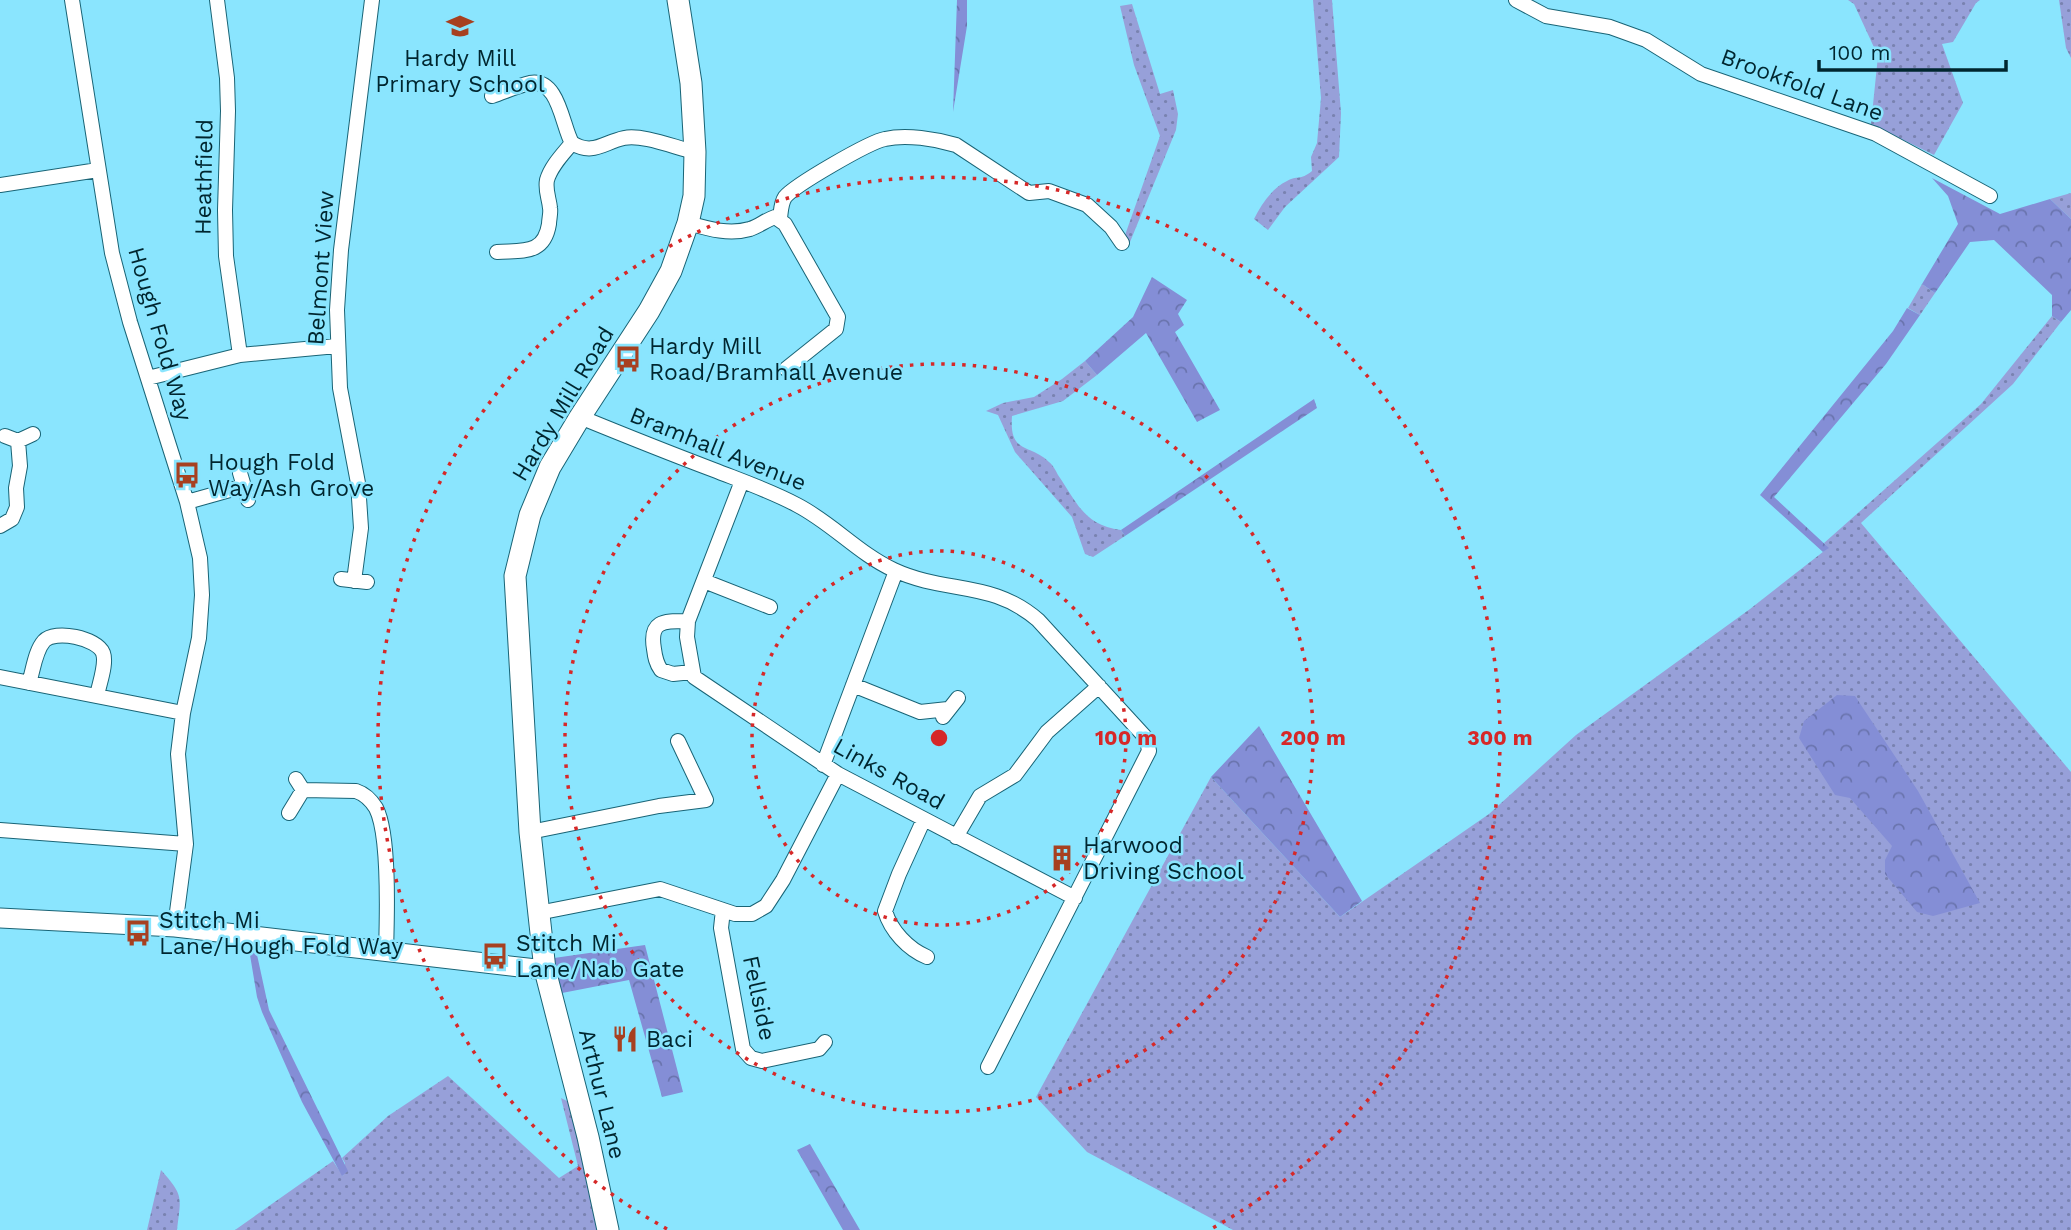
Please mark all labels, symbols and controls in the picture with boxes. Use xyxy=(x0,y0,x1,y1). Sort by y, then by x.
school or university icon: Hardy Mill Primary School xyxy=(445,11,475,41)
scale bar xyxy=(1819,28,2006,72)
text: 100 m xyxy=(1829,40,1891,65)
street label: Brookfold Lane xyxy=(1717,43,1887,127)
place label: Hardy Mill Primary School xyxy=(375,45,545,98)
street label: Heathfield xyxy=(189,119,219,235)
street label: Belmont View xyxy=(302,190,340,346)
street label: Hough Fold Way xyxy=(122,244,198,424)
street label: Hardy Mill Road xyxy=(506,322,620,486)
place label: Hardy Mill Road/Bramhall Avenue xyxy=(649,333,903,386)
bus stop icon: Hardy Mill Road/Bramhall Avenue xyxy=(613,344,643,374)
street label: Bramhall Avenue xyxy=(626,401,810,497)
place label: Hough Fold Way/Ash Grove xyxy=(208,449,374,502)
bus stop icon: Hough Fold Way/Ash Grove xyxy=(172,460,202,490)
text: 100 m xyxy=(1095,725,1157,750)
text: 200 m xyxy=(1280,725,1346,750)
text: 300 m xyxy=(1467,725,1533,750)
centre of rings xyxy=(927,726,951,750)
street label: Links Road xyxy=(829,732,949,816)
place label: Harwood Driving School xyxy=(1083,832,1244,885)
building icon: Harwood Driving School xyxy=(1047,843,1077,873)
place label: Stitch Mi Lane/Hough Fold Way xyxy=(159,907,403,960)
bus stop icon: Stitch Mi Lane/Hough Fold Way xyxy=(123,918,153,948)
place label: Stitch Mi Lane/Nab Gate xyxy=(516,930,684,983)
bus stop icon: Stitch Mi Lane/Nab Gate xyxy=(480,941,510,971)
street label: Fellside xyxy=(737,953,781,1043)
restaurant icon: Baci xyxy=(610,1024,640,1054)
street label: Arthur Lane xyxy=(573,1026,631,1162)
place label: Baci xyxy=(646,1026,693,1053)

